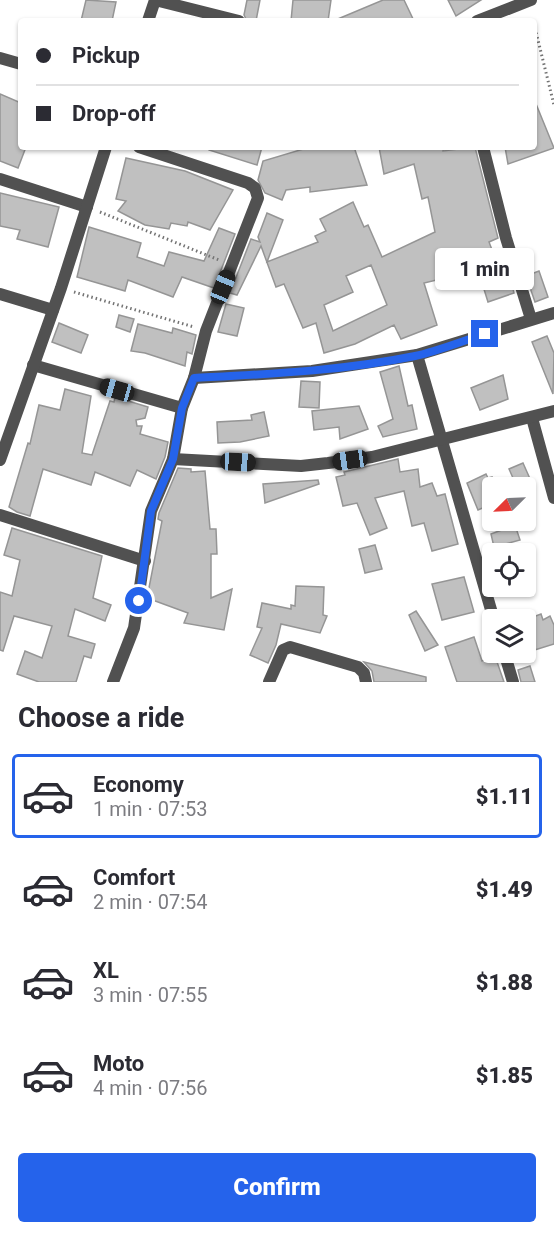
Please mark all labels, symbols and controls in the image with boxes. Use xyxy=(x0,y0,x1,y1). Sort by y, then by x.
text: Pickup xyxy=(72,43,140,68)
text: Drop-off xyxy=(72,101,156,126)
callout: 1 min xyxy=(436,247,534,289)
text: 1 min xyxy=(459,257,510,281)
car xyxy=(208,267,238,307)
route end xyxy=(471,320,498,347)
car xyxy=(97,376,137,404)
car xyxy=(331,449,369,471)
car xyxy=(220,452,256,472)
north arrow xyxy=(482,477,536,531)
map controls xyxy=(482,477,536,663)
button: locate xyxy=(482,543,536,597)
route start xyxy=(125,587,152,614)
button: layers xyxy=(482,609,536,663)
text: Choose a ride xyxy=(18,702,184,734)
icon: car xyxy=(21,769,75,823)
text: Economy xyxy=(93,772,184,797)
text: $1.11 xyxy=(476,784,533,809)
text: 1 min · 07:53 xyxy=(93,797,208,821)
icon: car xyxy=(21,862,75,916)
text: Comfort xyxy=(93,865,175,890)
text: $1.49 xyxy=(476,877,533,902)
text: 2 min · 07:54 xyxy=(93,890,208,914)
icon: car xyxy=(21,955,75,1009)
text: XL xyxy=(93,958,119,983)
text: $1.88 xyxy=(476,970,533,995)
text: 3 min · 07:55 xyxy=(93,983,208,1007)
icon: car xyxy=(21,1048,75,1102)
text: Moto xyxy=(93,1051,144,1076)
text: $1.85 xyxy=(476,1063,533,1088)
text: 4 min · 07:56 xyxy=(93,1076,208,1100)
button: Confirm xyxy=(18,1153,536,1222)

